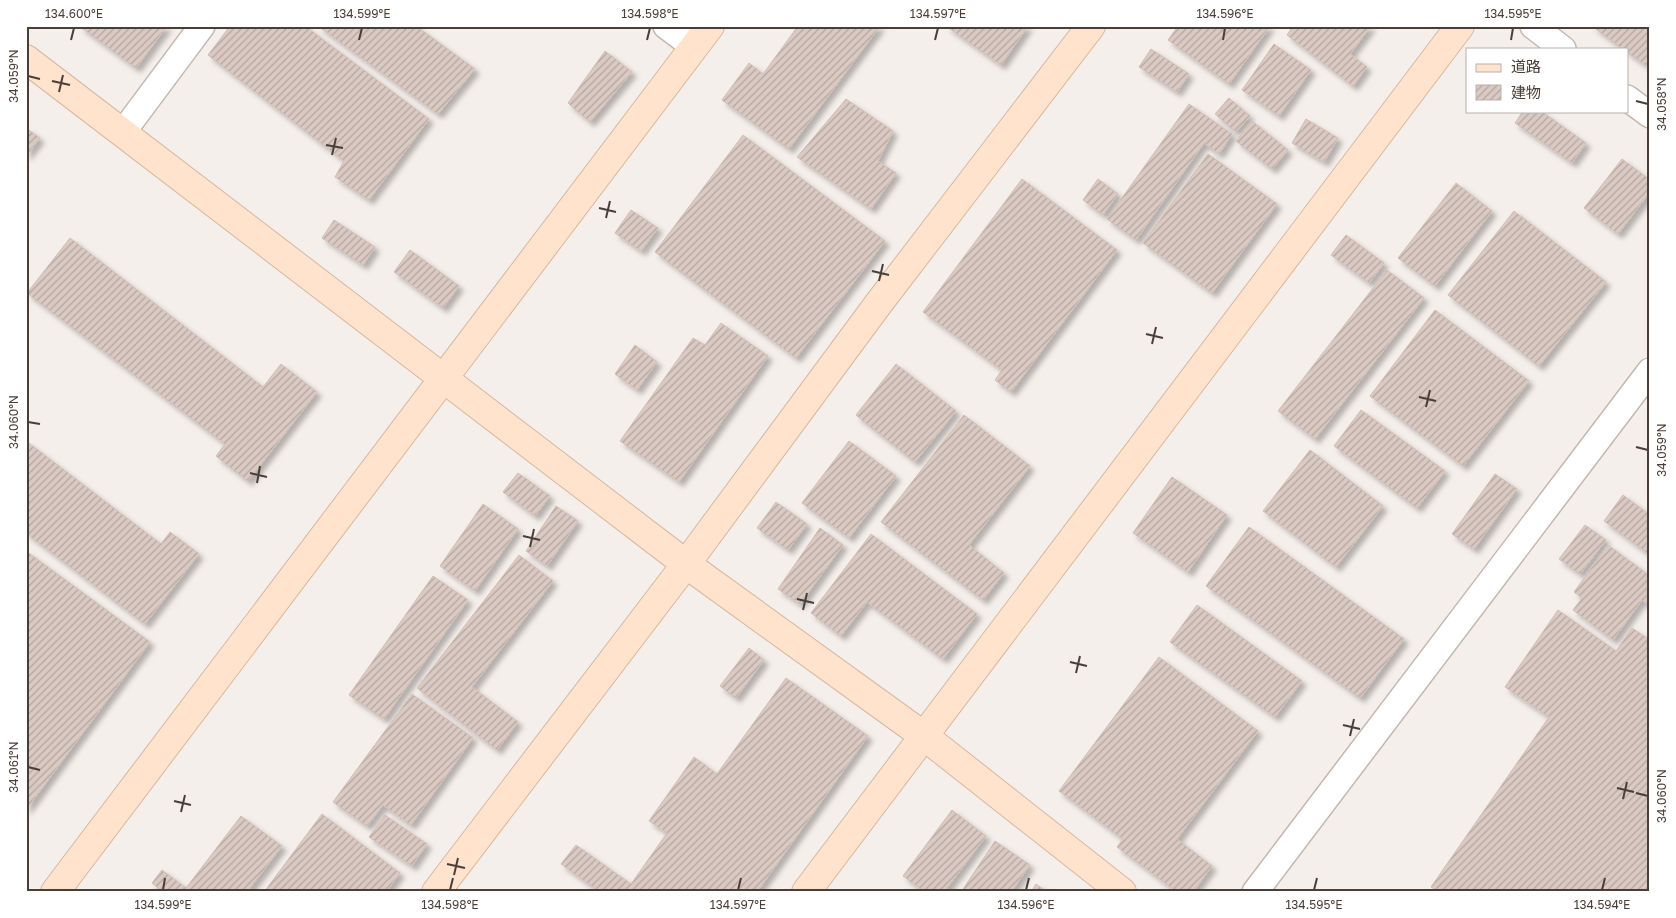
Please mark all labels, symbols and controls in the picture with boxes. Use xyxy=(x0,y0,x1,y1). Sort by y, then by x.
text: 134.600°E xyxy=(45,6,103,21)
text: 134.599°E xyxy=(333,6,391,21)
text: 134.598°E xyxy=(621,6,679,21)
text: 134.597°E xyxy=(910,6,966,21)
text: 134.596°E xyxy=(1196,6,1254,21)
text: 134.595°E xyxy=(1485,6,1541,21)
legend xyxy=(1466,48,1628,112)
text: 34.059°N xyxy=(6,49,21,103)
text: 道路 xyxy=(1511,57,1541,75)
text: 34.058°N xyxy=(1654,77,1669,131)
text: 建物 xyxy=(1511,83,1541,101)
text: 34.060°N xyxy=(6,395,21,449)
text: 34.059°N xyxy=(1654,423,1669,477)
text: 34.061°N xyxy=(6,741,21,793)
text: 34.060°N xyxy=(1654,769,1669,823)
text: 134.599°E xyxy=(134,897,192,912)
text: 134.598°E xyxy=(421,897,479,912)
text: 134.597°E xyxy=(710,897,766,912)
text: 134.596°E xyxy=(997,897,1055,912)
text: 134.595°E xyxy=(1286,897,1342,912)
text: 134.594°E xyxy=(1574,897,1630,912)

